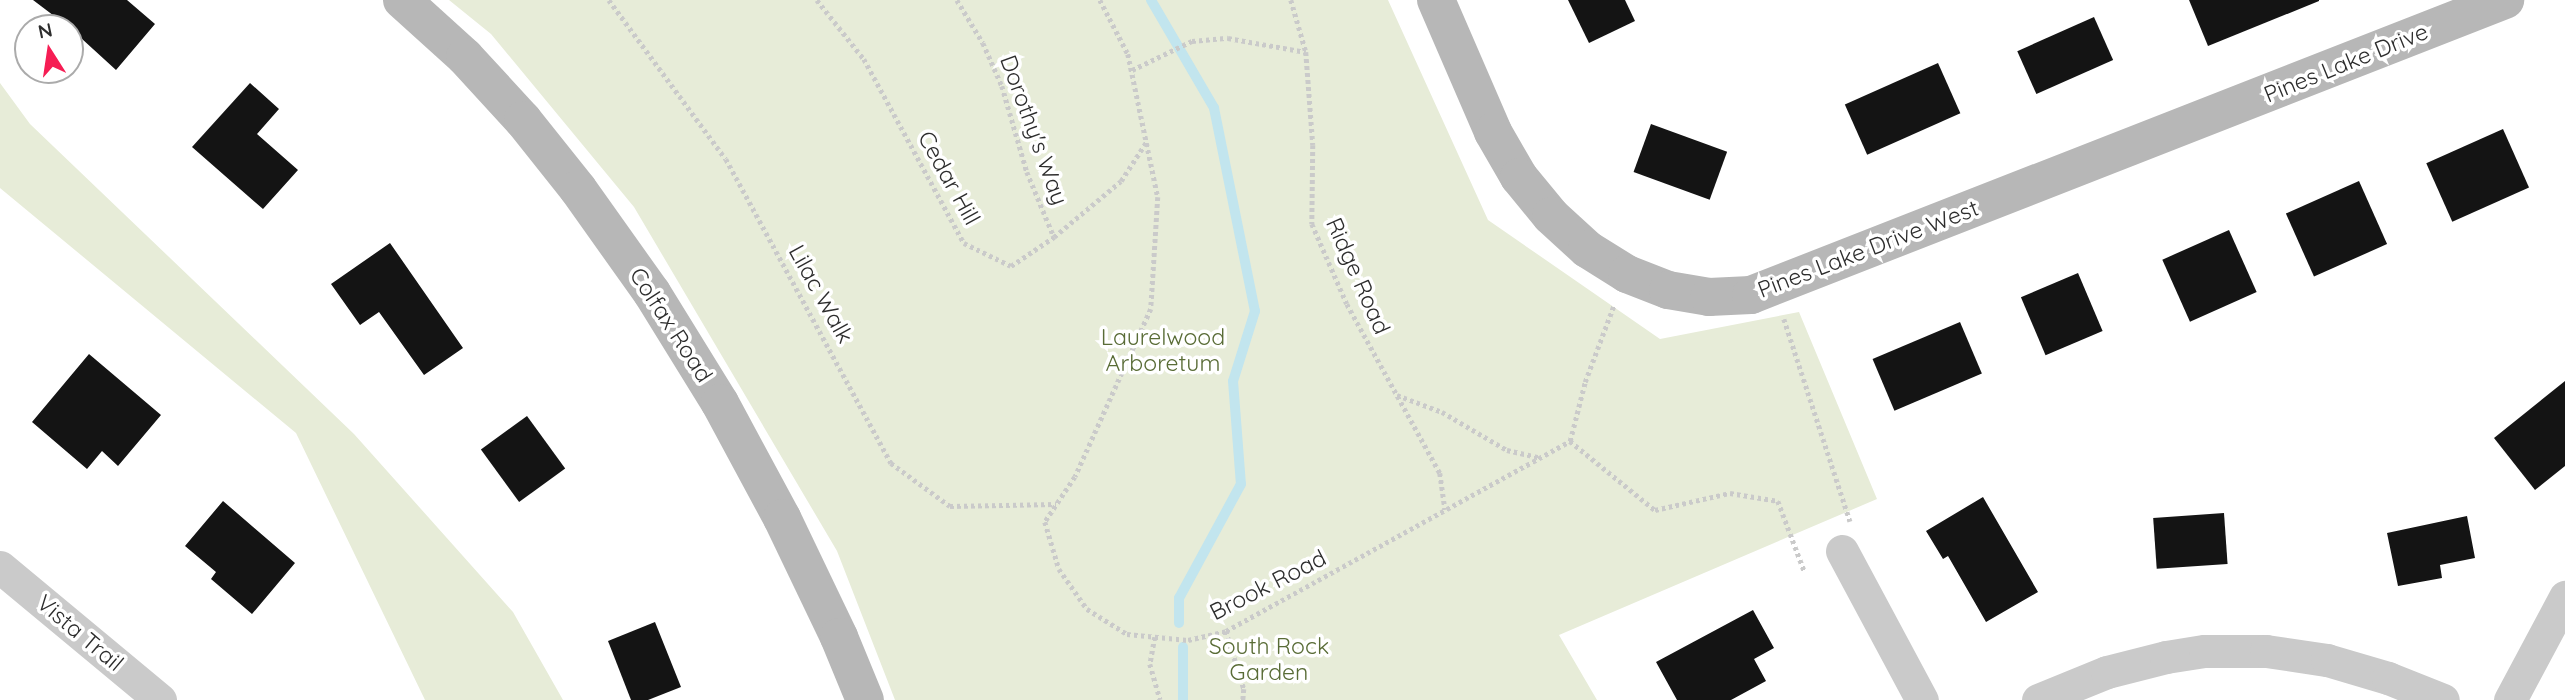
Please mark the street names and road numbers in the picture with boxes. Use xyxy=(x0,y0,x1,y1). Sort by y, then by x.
street label: Pines Lake Drive xyxy=(2260,18,2432,108)
street label: Dorothy's Way xyxy=(994,51,1074,209)
street label: Cedar Hill xyxy=(912,126,986,230)
street label: Pines Lake Drive West xyxy=(1754,194,1982,304)
street label: Ridge Road xyxy=(1320,214,1396,338)
street label: Lilac Walk xyxy=(783,240,859,348)
street label: Colfax Road xyxy=(624,263,718,387)
street label: Brook Road xyxy=(1205,544,1331,626)
street label: Vista Trail xyxy=(31,589,129,677)

